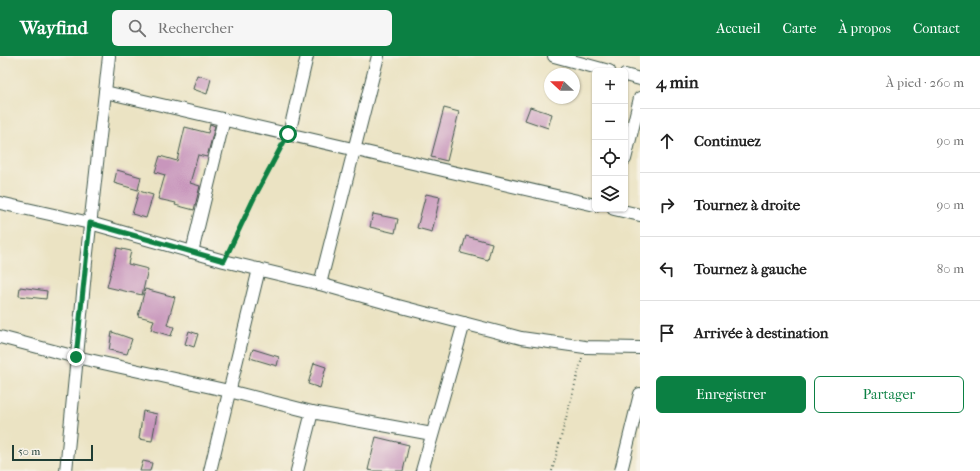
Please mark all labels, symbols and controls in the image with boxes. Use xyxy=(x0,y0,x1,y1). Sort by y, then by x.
search box xyxy=(112,10,392,46)
text: Wayfind xyxy=(20,17,88,39)
icon: search xyxy=(126,17,148,39)
text: Rechercher xyxy=(158,19,233,37)
text: Accueil xyxy=(716,20,761,37)
text: Carte xyxy=(783,20,816,37)
text: À propos xyxy=(838,20,891,37)
text: Contact xyxy=(913,20,960,37)
north arrow xyxy=(544,68,580,104)
map controls xyxy=(592,68,628,212)
button: + xyxy=(592,68,628,104)
text: 4 min xyxy=(656,72,699,92)
text: À pied · 260 m xyxy=(886,75,964,90)
button: − xyxy=(592,104,628,140)
route start xyxy=(279,125,297,143)
icon: ahead xyxy=(656,130,678,152)
text: Continuez xyxy=(694,132,761,150)
text: 90 m xyxy=(936,133,964,148)
button: locate xyxy=(592,140,628,176)
button: layers xyxy=(592,176,628,212)
icon: right xyxy=(656,194,678,216)
text: Tournez à droite xyxy=(694,196,800,214)
text: 90 m xyxy=(936,197,964,212)
icon: left xyxy=(656,258,678,280)
text: Tournez à gauche xyxy=(694,260,807,278)
text: 80 m xyxy=(937,261,964,276)
icon: arrive xyxy=(656,322,678,344)
text: Arrivée à destination xyxy=(694,324,829,342)
route end xyxy=(67,348,85,366)
button: Enregistrer xyxy=(656,376,806,413)
button: Partager xyxy=(814,376,964,413)
scale bar xyxy=(12,443,93,462)
text: 50 m xyxy=(18,445,40,458)

